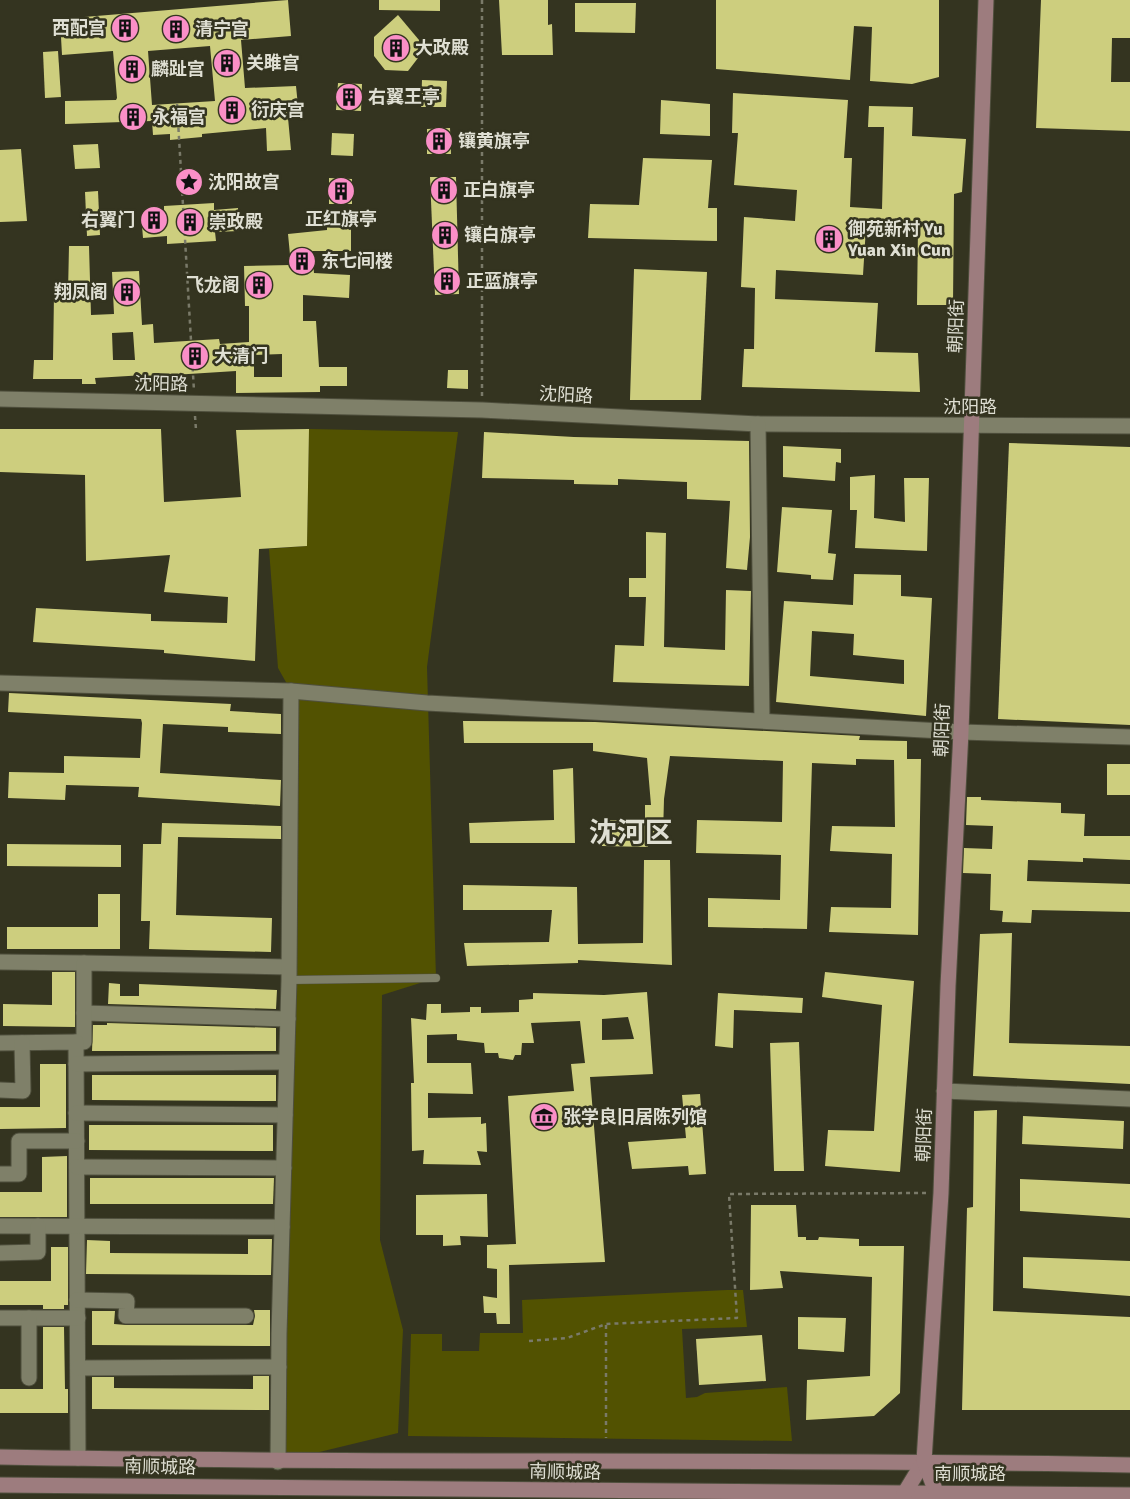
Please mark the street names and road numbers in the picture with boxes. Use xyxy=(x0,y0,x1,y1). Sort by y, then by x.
street label: 朝阳街 xyxy=(944,299,968,353)
street label: 沈阳路 xyxy=(134,373,188,395)
street label: 沈阳路 xyxy=(538,383,594,407)
street label: 沈阳路 xyxy=(943,396,997,418)
street label: 朝阳街 xyxy=(930,703,954,757)
street label: 朝阳街 xyxy=(912,1108,936,1162)
street label: 南顺城路 xyxy=(124,1455,196,1479)
street label: 南顺城路 xyxy=(529,1460,601,1484)
street label: 南顺城路 xyxy=(934,1463,1006,1485)

